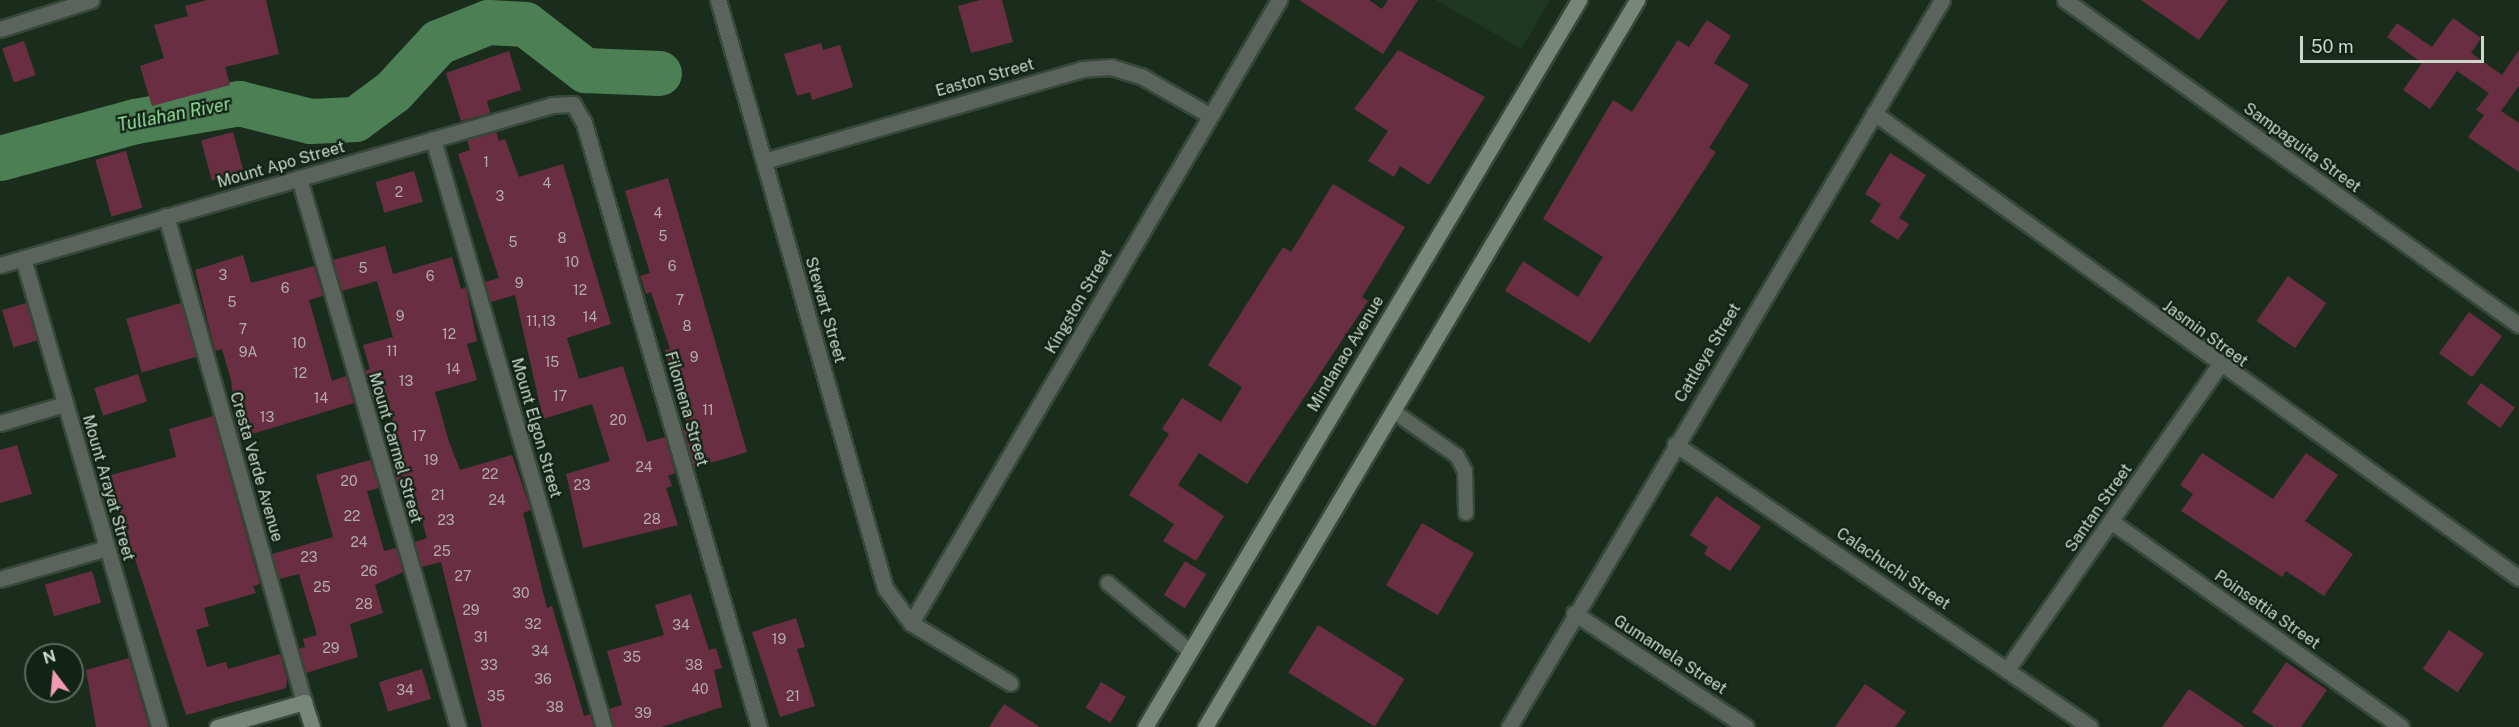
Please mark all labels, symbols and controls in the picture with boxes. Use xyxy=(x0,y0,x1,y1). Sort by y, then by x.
scale bar xyxy=(2303,24,2488,62)
text: 50 m xyxy=(2311,36,2354,57)
street label: Easton Street xyxy=(934,55,1036,101)
water label: Tullahan River xyxy=(116,93,232,137)
street label: Sampaguita Street xyxy=(2240,99,2364,197)
street label: Mount Apo Street xyxy=(215,138,347,192)
house number: 1 xyxy=(483,154,489,170)
house number: 4 xyxy=(543,175,551,191)
house number: 2 xyxy=(395,184,403,200)
house number: 3 xyxy=(496,188,504,204)
house number: 4 xyxy=(654,205,662,221)
house number: 5 xyxy=(659,228,667,244)
house number: 8 xyxy=(557,230,567,246)
house number: 5 xyxy=(509,234,517,250)
street label: Kingston Street xyxy=(1042,247,1116,357)
house number: 10 xyxy=(565,254,579,270)
street label: Stewart Street xyxy=(801,255,849,365)
house number: 6 xyxy=(668,258,676,274)
house number: 5 xyxy=(359,260,367,276)
house number: 3 xyxy=(219,267,227,283)
house number: 6 xyxy=(426,268,434,284)
house number: 9 xyxy=(515,275,523,291)
house number: 6 xyxy=(281,280,289,296)
house number: 12 xyxy=(573,282,587,298)
house number: 7 xyxy=(676,292,684,308)
street label: Mindanao Avenue xyxy=(1304,293,1388,415)
house number: 5 xyxy=(228,294,236,310)
street label: Jasmin Street xyxy=(2159,297,2251,371)
street label: Cattleya Street xyxy=(1671,300,1745,406)
house number: 9 xyxy=(396,308,404,324)
house number: 14 xyxy=(583,309,597,325)
house number: 11,13 xyxy=(526,313,556,329)
house number: 8 xyxy=(682,318,692,334)
house number: 7 xyxy=(239,321,247,337)
house number: 12 xyxy=(442,326,456,342)
house number: 10 xyxy=(292,335,306,351)
house number: 11 xyxy=(386,343,398,359)
house number: 9A xyxy=(239,344,257,360)
street label: Filomena Street xyxy=(660,349,712,469)
house number: 9 xyxy=(690,349,698,365)
house number: 15 xyxy=(545,354,559,370)
street label: Mount Elgon Street xyxy=(507,356,565,500)
house number: 14 xyxy=(446,361,460,377)
house number: 12 xyxy=(293,365,307,381)
street label: Mount Carmel Street xyxy=(364,370,426,526)
house number: 13 xyxy=(399,373,413,389)
house number: 17 xyxy=(553,388,567,404)
street label: Cresta Verde Avenue xyxy=(225,390,287,544)
house number: 14 xyxy=(314,390,328,406)
house number: 11 xyxy=(702,402,714,418)
house number: 13 xyxy=(260,409,274,425)
house number: 20 xyxy=(610,412,626,428)
street label: Mount Arayat Street xyxy=(78,413,138,563)
house number: 17 xyxy=(412,428,426,444)
house number: 19 xyxy=(424,452,438,468)
house number: 24 xyxy=(635,459,653,475)
street label: Santan Street xyxy=(2062,460,2136,556)
house number: 22 xyxy=(482,466,498,482)
house number: 20 xyxy=(341,473,357,489)
house number: 23 xyxy=(573,477,591,493)
house number: 21 xyxy=(431,487,445,503)
house number: 24 xyxy=(488,492,506,508)
house number: 22 xyxy=(344,508,360,524)
house number: 28 xyxy=(643,511,661,527)
house number: 23 xyxy=(437,512,455,528)
street label: Calachuchi Street xyxy=(1833,524,1953,614)
house number: 24 xyxy=(350,534,368,550)
house number: 25 xyxy=(433,543,451,559)
house number: 23 xyxy=(300,549,318,565)
house number: 26 xyxy=(360,563,378,579)
street label: Poinsettia Street xyxy=(2211,567,2323,653)
house number: 27 xyxy=(455,568,471,584)
house number: 25 xyxy=(313,579,331,595)
house number: 30 xyxy=(512,585,530,601)
house number: 28 xyxy=(355,596,373,612)
house number: 29 xyxy=(462,602,480,618)
street label: Gumamela Street xyxy=(1610,611,1730,699)
house number: 32 xyxy=(524,616,542,632)
house number: 34 xyxy=(672,617,690,633)
house number: 31 xyxy=(474,629,488,645)
house number: 19 xyxy=(772,631,786,647)
house number: 29 xyxy=(322,640,340,656)
north arrow xyxy=(24,643,84,703)
house number: 34 xyxy=(531,643,549,659)
text: N xyxy=(41,646,58,668)
house number: 35 xyxy=(623,649,641,665)
house number: 33 xyxy=(480,657,498,673)
house number: 38 xyxy=(685,657,703,673)
house number: 36 xyxy=(534,671,552,687)
house number: 40 xyxy=(691,681,709,697)
house number: 34 xyxy=(396,682,414,698)
house number: 35 xyxy=(487,688,505,704)
house number: 21 xyxy=(786,688,800,704)
house number: 38 xyxy=(546,699,564,715)
house number: 39 xyxy=(634,705,652,721)

